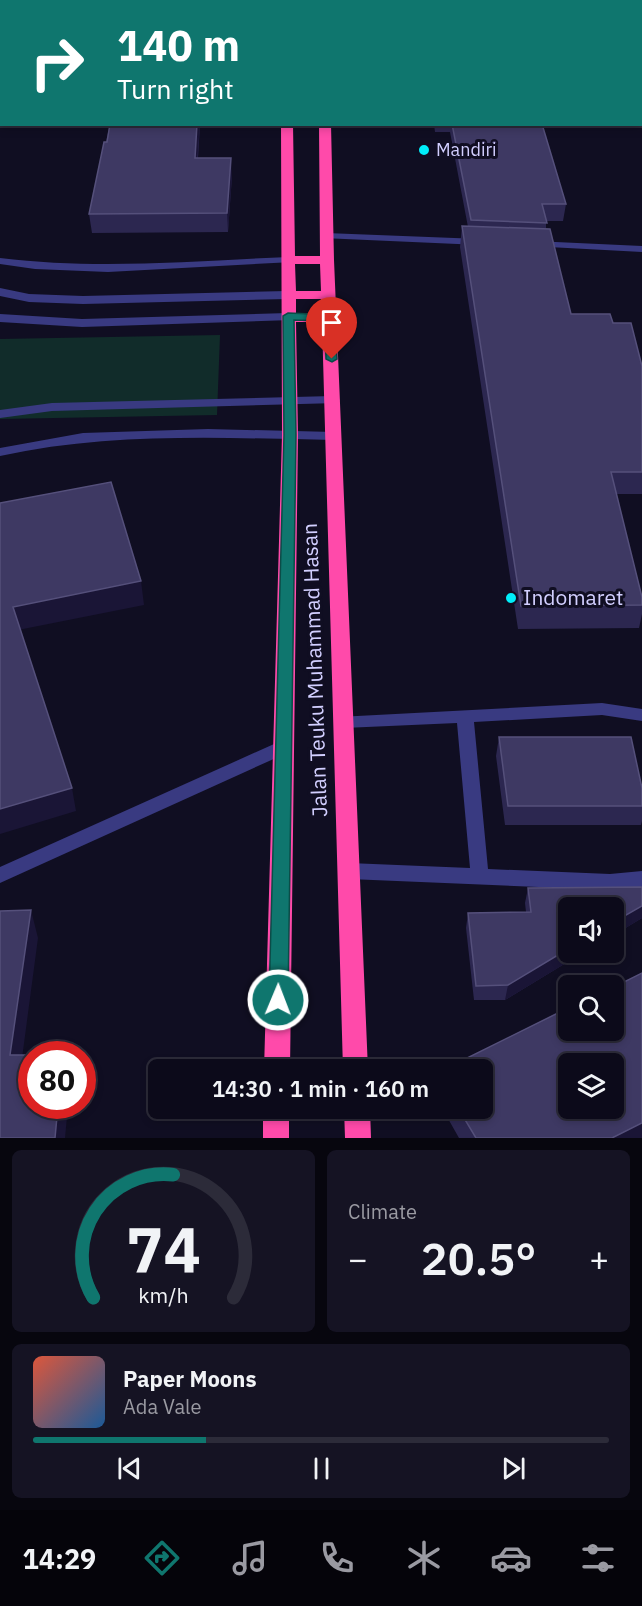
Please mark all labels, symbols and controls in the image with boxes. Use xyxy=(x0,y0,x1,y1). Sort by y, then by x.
text: 140 m xyxy=(117,18,240,73)
icon: right xyxy=(18,24,96,102)
text: Turn right xyxy=(117,71,234,106)
place label: Mandiri xyxy=(436,138,497,161)
marker: Mandiri xyxy=(417,143,431,157)
pin xyxy=(306,297,357,359)
icon: arrive xyxy=(315,306,348,339)
street label: Jalan Teuku Muhammad Hasan xyxy=(295,523,333,818)
place label: Indomaret xyxy=(523,583,623,611)
marker: Indomaret xyxy=(504,591,518,605)
map controls xyxy=(558,897,624,1119)
button: sound xyxy=(558,897,624,963)
position arrow xyxy=(246,968,310,1032)
button: search xyxy=(558,975,624,1041)
speed limit sign: 80 xyxy=(18,1041,96,1119)
button: layers xyxy=(558,1053,624,1119)
text: 14:30 · 1 min · 160 m xyxy=(212,1074,429,1103)
text: Climate xyxy=(348,1198,417,1225)
text: 74 xyxy=(126,1208,201,1289)
text: 20.5° xyxy=(421,1229,536,1287)
text: − xyxy=(348,1237,368,1280)
text: + xyxy=(589,1237,609,1280)
text: km/h xyxy=(138,1281,189,1309)
text: Paper Moons xyxy=(123,1364,256,1393)
text: Ada Vale xyxy=(123,1393,202,1420)
icon: previous xyxy=(113,1452,146,1485)
icon: pause xyxy=(305,1452,338,1485)
icon: next xyxy=(497,1452,530,1485)
icon: directions xyxy=(141,1537,183,1579)
icon: music xyxy=(229,1537,271,1579)
icon: phone xyxy=(316,1537,358,1579)
icon: climate xyxy=(403,1537,445,1579)
icon: car xyxy=(490,1537,532,1579)
icon: filters xyxy=(577,1537,619,1579)
text: 14:29 xyxy=(23,1541,96,1576)

